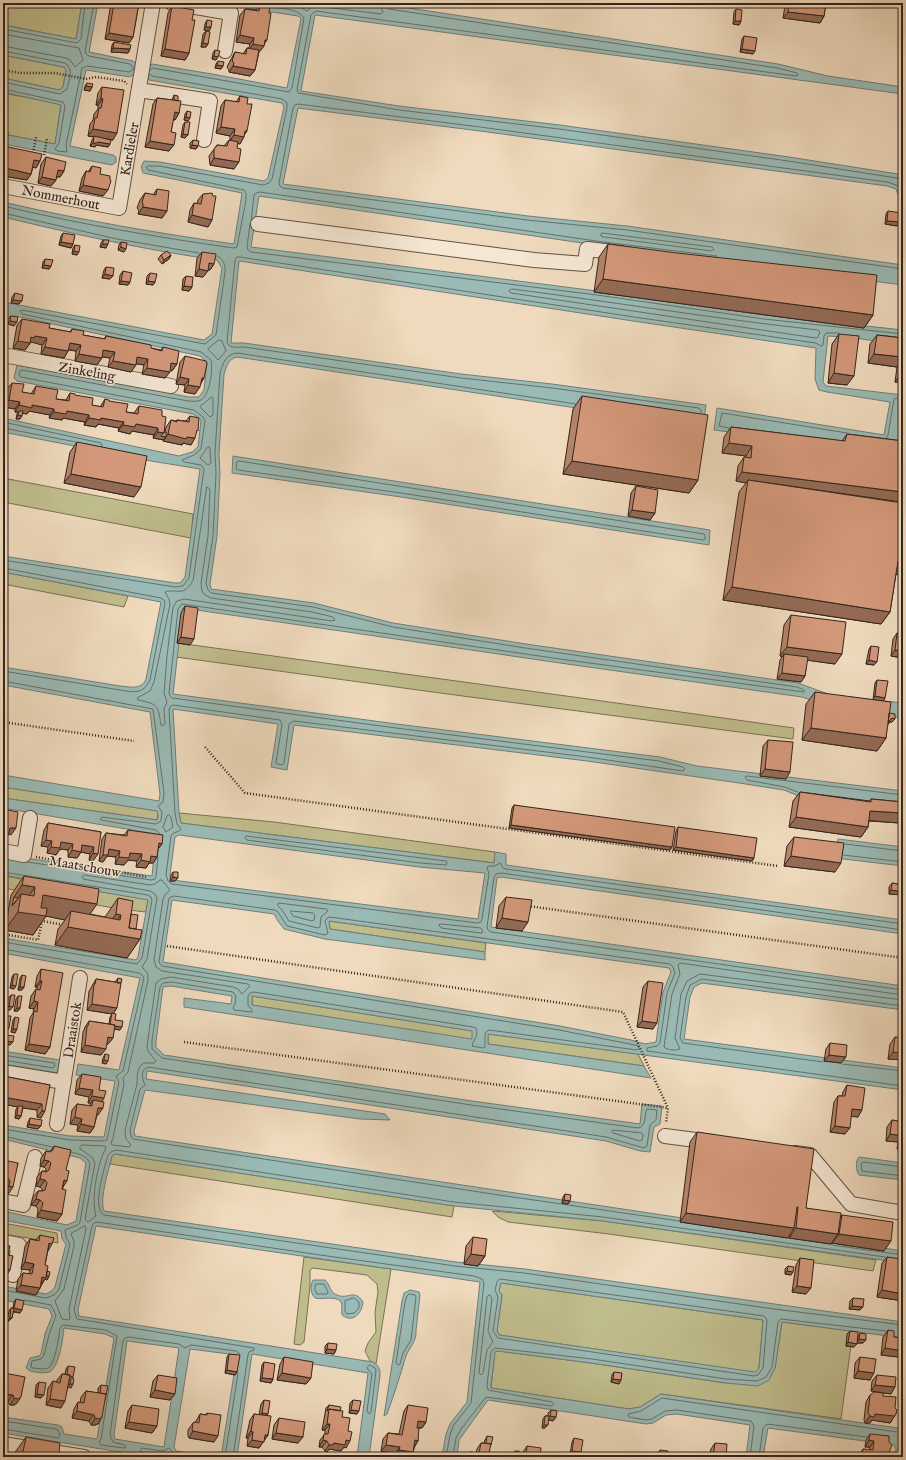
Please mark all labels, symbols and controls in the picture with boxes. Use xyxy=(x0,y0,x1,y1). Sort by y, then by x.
street label: Kardieler xyxy=(116,121,144,177)
street label: Nommerhout xyxy=(20,182,102,214)
street label: Zinkeling xyxy=(57,358,117,386)
street label: Maatschouw xyxy=(48,852,123,882)
street label: Draaistok xyxy=(60,1000,86,1060)

